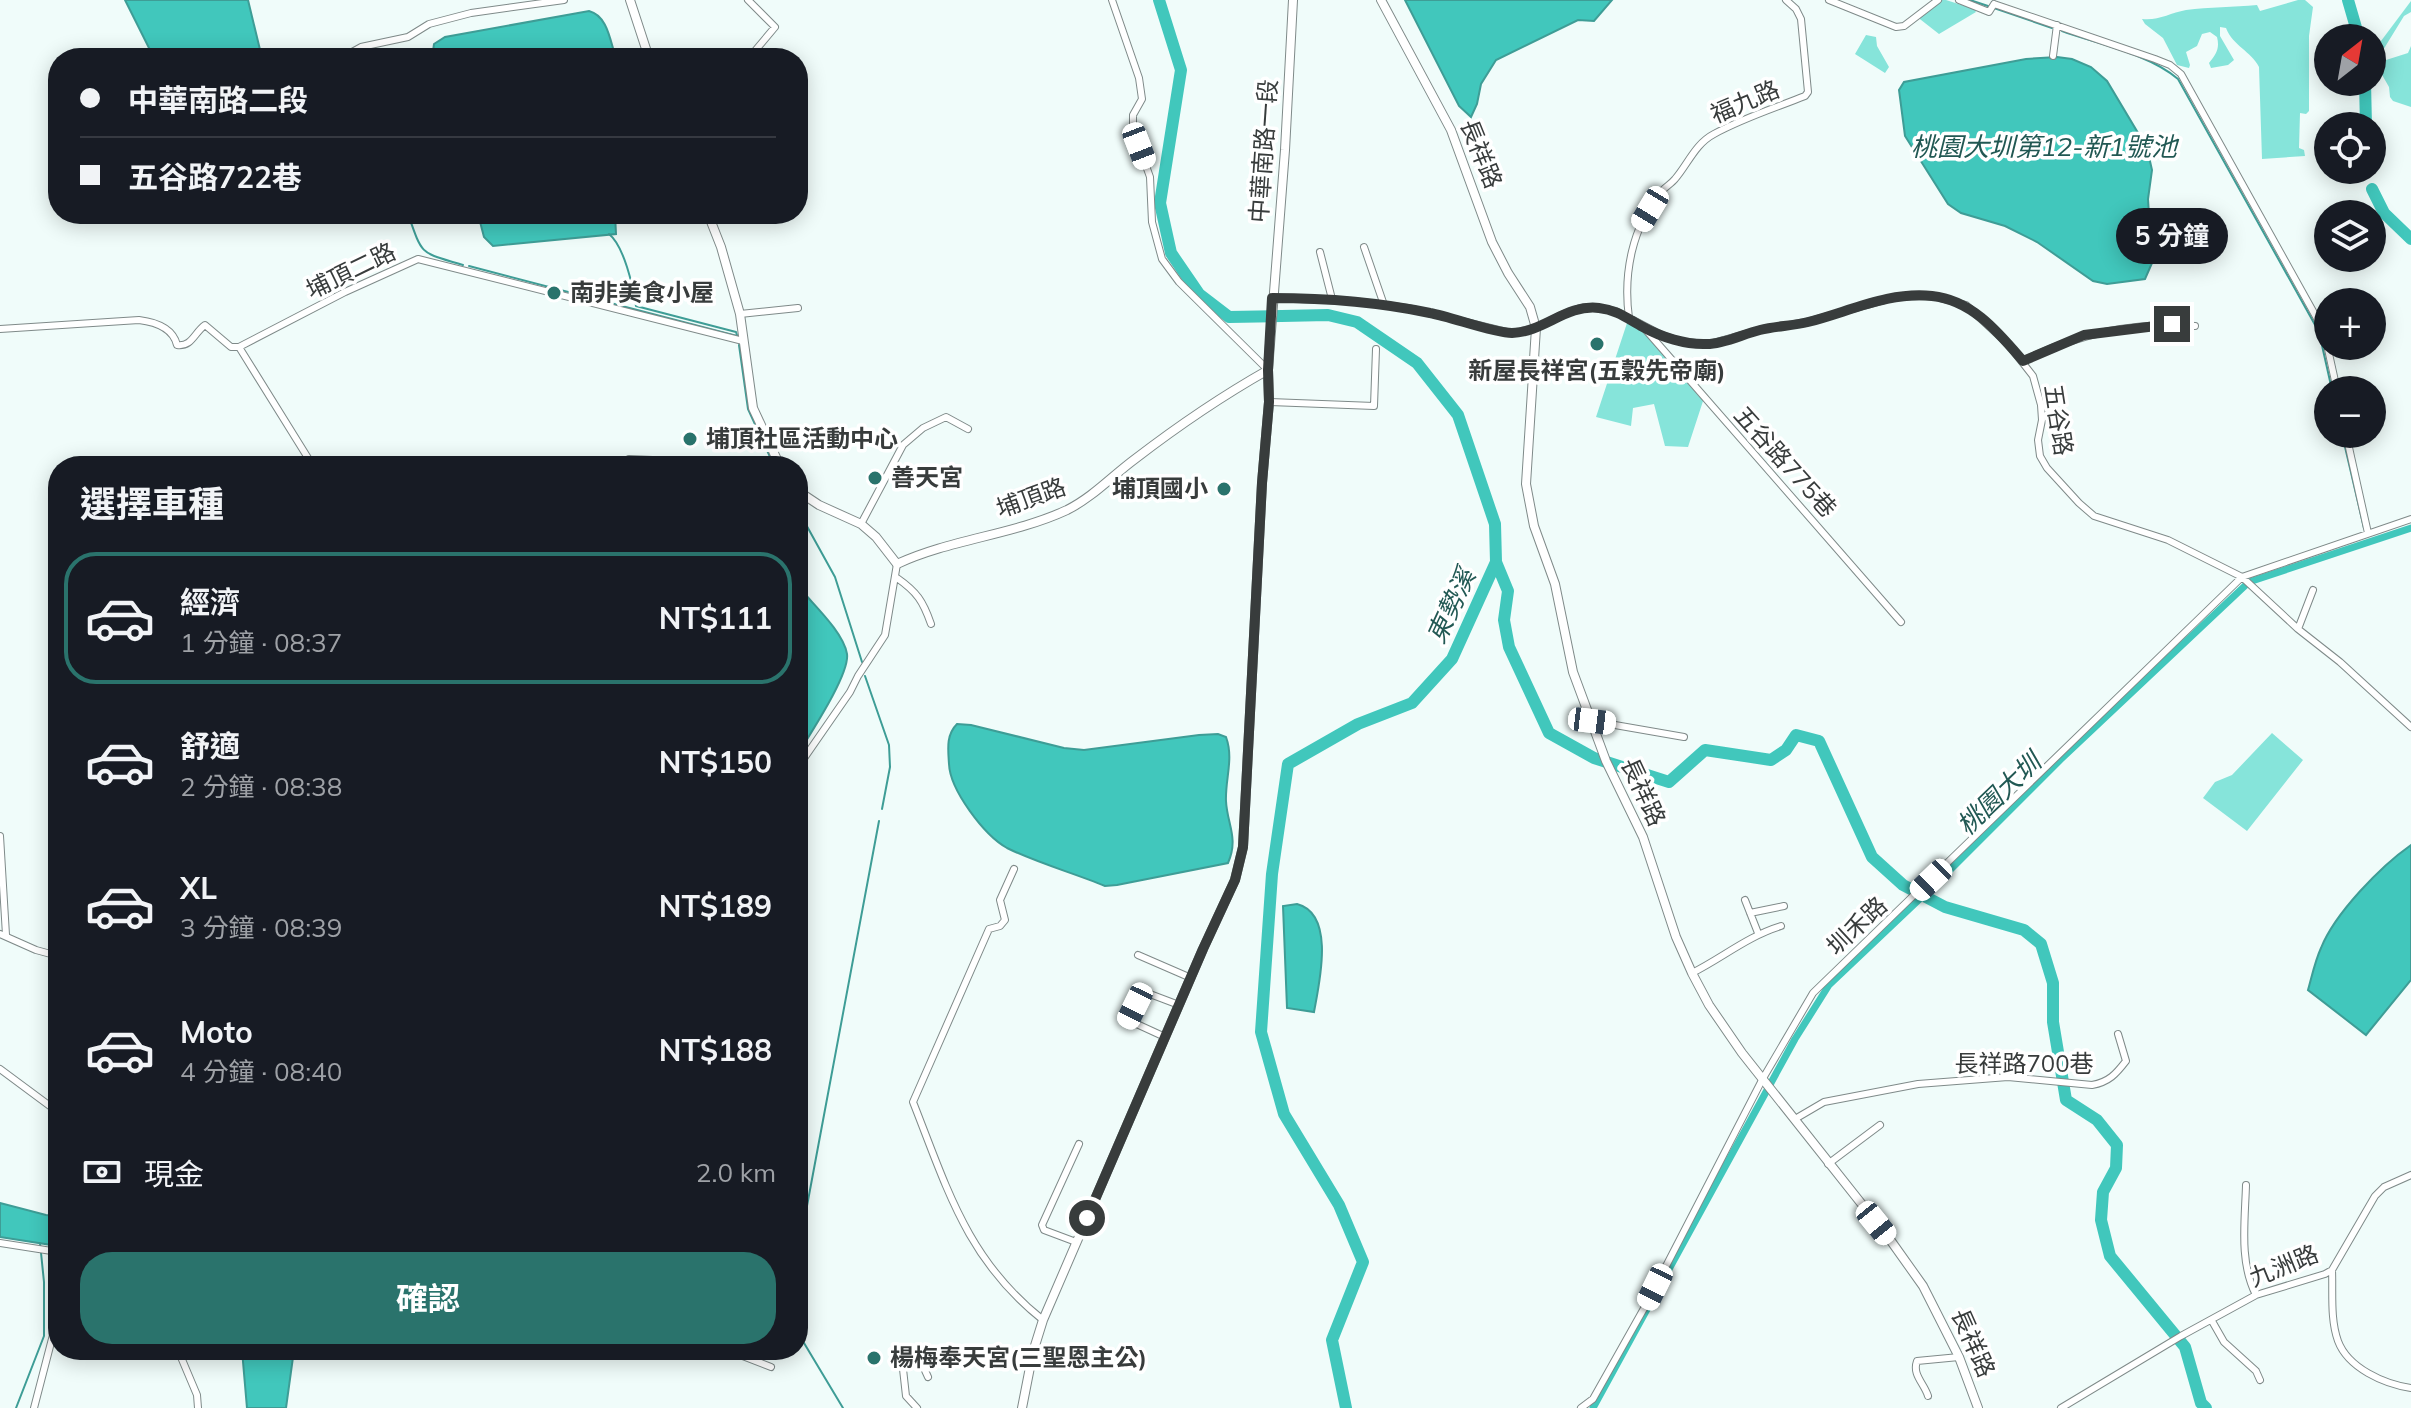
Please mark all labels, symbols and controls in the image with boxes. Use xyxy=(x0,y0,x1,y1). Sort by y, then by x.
north arrow xyxy=(2314,24,2386,96)
map controls xyxy=(2314,24,2386,448)
street label: 福九路 xyxy=(1706,73,1784,129)
street label: 中華南路一段 xyxy=(1243,78,1283,224)
text: 中華南路二段 xyxy=(128,81,308,119)
button: locate xyxy=(2314,112,2386,184)
street label: 長祥路 xyxy=(1455,115,1509,193)
car xyxy=(1119,119,1159,173)
water label: 桃園大圳第12-新1號池 xyxy=(1911,130,2180,163)
text: 五谷路722巷 xyxy=(128,158,302,196)
car xyxy=(1627,182,1673,236)
button: layers xyxy=(2314,200,2386,272)
callout: 5 分鐘 xyxy=(2116,208,2228,264)
text: 5 分鐘 xyxy=(2135,219,2209,252)
street label: 埔頂二路 xyxy=(301,236,400,305)
place label: 南非美食小屋 xyxy=(570,277,714,307)
marker: 南非美食小屋 xyxy=(545,284,563,302)
button: + xyxy=(2314,288,2386,360)
route end xyxy=(2154,306,2190,342)
marker: 新屋長祥宮(五穀先帝廟) xyxy=(1588,335,1606,353)
place label: 新屋長祥宮(五穀先帝廟) xyxy=(1468,355,1726,385)
button: − xyxy=(2314,376,2386,448)
street label: 五谷路 xyxy=(2039,382,2079,458)
street label: 五谷路775巷 xyxy=(1728,400,1843,523)
place label: 埔頂社區活動中心 xyxy=(706,423,898,453)
marker: 埔頂社區活動中心 xyxy=(681,430,699,448)
place label: 善天宮 xyxy=(891,462,963,492)
marker: 善天宮 xyxy=(866,469,884,487)
street label: 埔頂路 xyxy=(992,471,1070,523)
place label: 埔頂國小 xyxy=(1112,473,1208,503)
marker: 埔頂國小 xyxy=(1215,480,1233,498)
text: 選擇車種 xyxy=(80,481,224,526)
water label: 東勢溪 xyxy=(1419,560,1484,648)
icon: car xyxy=(84,582,156,654)
text: 經濟 xyxy=(180,583,240,621)
text: NT$111 xyxy=(659,599,772,637)
text: 1 分鐘 · 08:37 xyxy=(180,626,342,659)
car xyxy=(1567,706,1617,736)
icon: car xyxy=(84,726,156,798)
text: 舒適 xyxy=(180,727,240,765)
text: NT$150 xyxy=(659,743,772,781)
water label: 桃園大圳 xyxy=(1950,743,2050,842)
street label: 長祥路 xyxy=(1615,753,1673,831)
text: 2 分鐘 · 08:38 xyxy=(180,770,342,803)
car xyxy=(1905,855,1957,905)
text: XL xyxy=(180,869,217,907)
icon: car xyxy=(84,870,156,942)
text: NT$189 xyxy=(659,887,772,925)
street label: 圳禾路 xyxy=(1820,890,1893,961)
text: 3 分鐘 · 08:39 xyxy=(180,911,342,944)
car xyxy=(1114,979,1156,1033)
text: Moto xyxy=(180,1013,253,1051)
icon: car xyxy=(84,1014,156,1086)
text: NT$188 xyxy=(659,1031,772,1069)
street label: 長祥路700巷 xyxy=(1954,1048,2094,1078)
text: 4 分鐘 · 08:40 xyxy=(180,1055,342,1088)
icon: cash xyxy=(80,1150,124,1194)
text: 現金 xyxy=(144,1155,204,1193)
text: 2.0 km xyxy=(696,1156,776,1189)
car xyxy=(1852,1197,1900,1249)
route start xyxy=(1069,1200,1105,1236)
street label: 九洲路 xyxy=(2245,1238,2323,1292)
button: 確認 xyxy=(80,1252,776,1344)
car xyxy=(1634,1260,1676,1314)
street label: 長祥路 xyxy=(1946,1304,2002,1382)
place label: 楊梅奉天宮(三聖恩主公) xyxy=(890,1342,1147,1372)
marker: 楊梅奉天宮(三聖恩主公) xyxy=(865,1349,883,1367)

